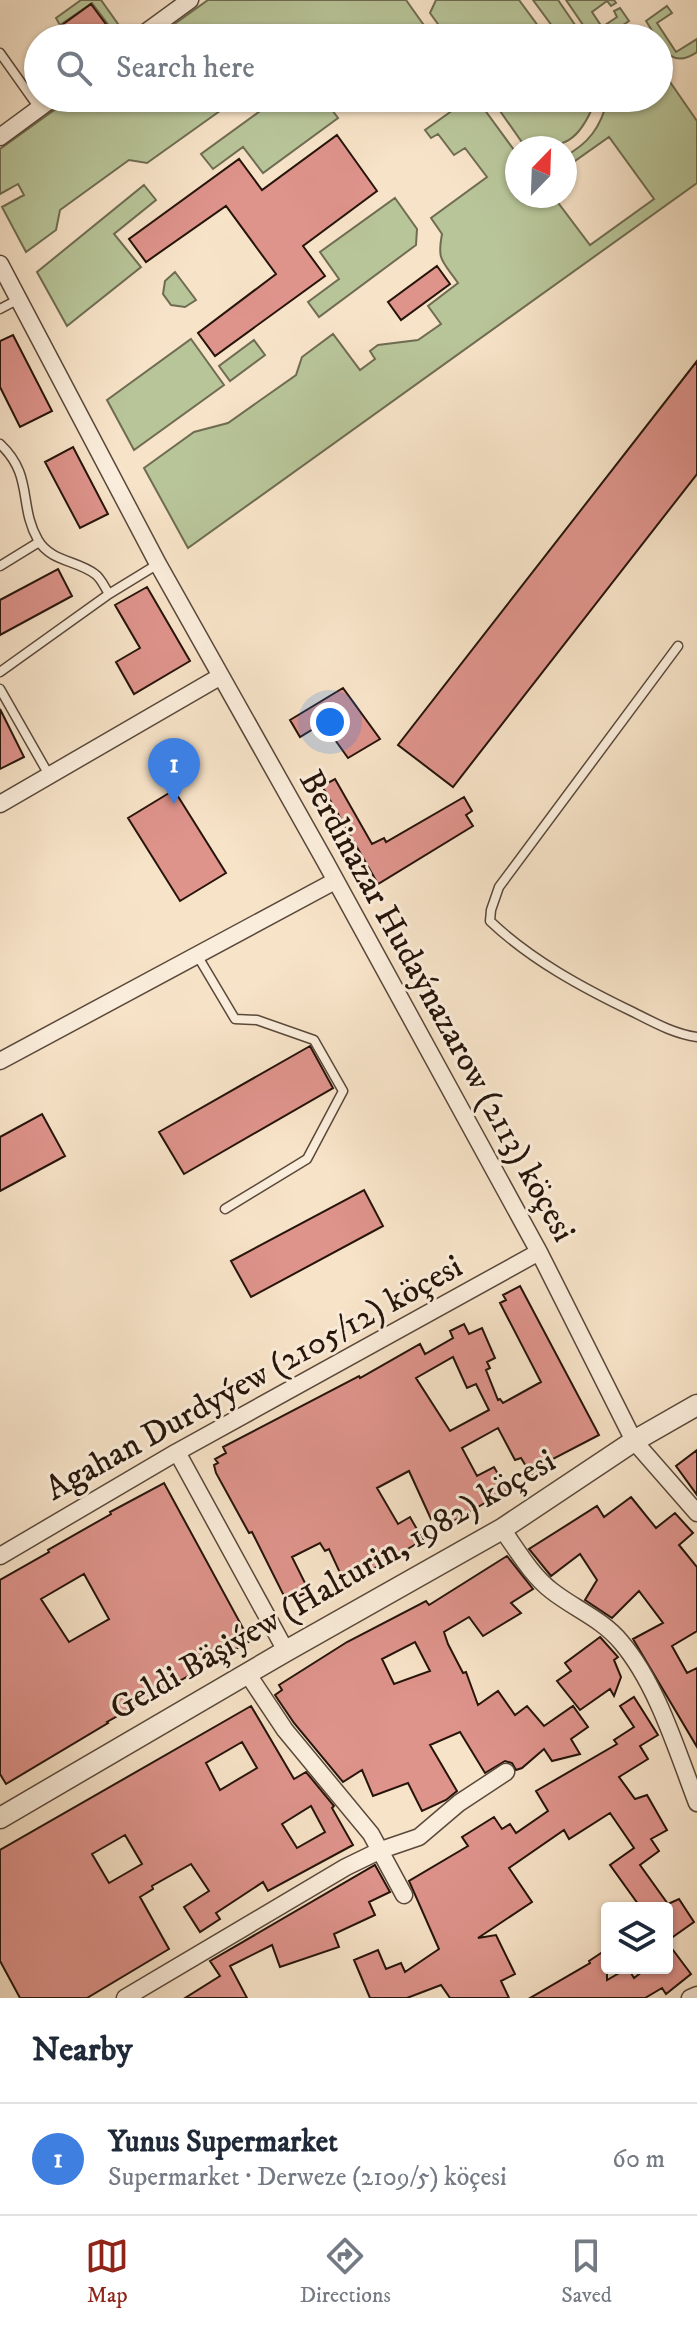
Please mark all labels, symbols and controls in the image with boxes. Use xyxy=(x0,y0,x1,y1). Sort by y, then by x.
search box xyxy=(24,24,673,112)
icon: search xyxy=(52,46,96,90)
text: Search here xyxy=(116,50,255,87)
north arrow xyxy=(505,136,577,208)
your location xyxy=(310,702,350,742)
pin: 1 xyxy=(148,738,200,804)
street label: Berdinazar Hudaýnazarow (2113) köçesi xyxy=(289,763,585,1249)
street label: Agahan Durdyýew (2105/12) köçesi xyxy=(38,1246,470,1510)
street label: Geldi Bäşiýew (Halturin, 1982) köçesi xyxy=(103,1440,563,1730)
map controls xyxy=(601,1902,673,1974)
button: layers xyxy=(601,1902,673,1974)
text: Nearby xyxy=(32,2029,133,2071)
text: Yunus Supermarket xyxy=(108,2124,338,2161)
text: 1 xyxy=(53,2143,63,2176)
text: 60 m xyxy=(612,2143,665,2176)
text: Supermarket · Derweze (2109/5) köçesi xyxy=(108,2161,507,2194)
tab: Map xyxy=(85,2234,129,2309)
tab: Directions xyxy=(300,2234,391,2309)
tab: Saved xyxy=(561,2234,612,2309)

